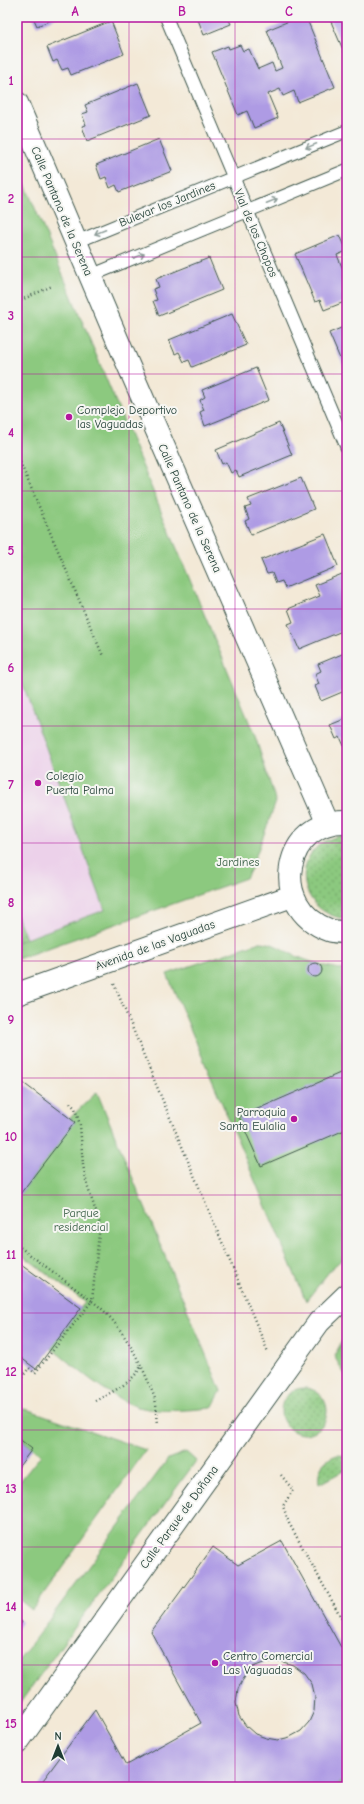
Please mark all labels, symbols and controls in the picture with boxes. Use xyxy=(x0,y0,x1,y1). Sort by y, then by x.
text: A xyxy=(71,4,79,19)
text: B xyxy=(178,4,186,19)
text: C xyxy=(285,4,293,19)
text: 1 xyxy=(8,73,14,88)
one-way arrow xyxy=(305,142,317,150)
street label: Calle Pantano de la Serena xyxy=(28,144,96,278)
street label: Bulevar los Jardines xyxy=(117,178,217,230)
street label: Vial de los Chopos xyxy=(231,187,281,279)
text: 2 xyxy=(8,191,14,206)
one-way arrow xyxy=(266,197,278,204)
one-way arrow xyxy=(94,229,106,236)
one-way arrow xyxy=(133,252,145,259)
text: 3 xyxy=(8,308,14,323)
place label: Complejo Deportivo las Vaguadas xyxy=(77,403,177,431)
marker: Complejo Deportivo las Vaguadas xyxy=(64,412,74,422)
text: 4 xyxy=(8,425,14,440)
street label: Calle Pantano de la Serena xyxy=(155,441,225,575)
text: 5 xyxy=(8,543,15,558)
text: 6 xyxy=(8,660,15,675)
place label: Colegio Puerta Palma xyxy=(46,769,114,797)
text: 7 xyxy=(8,777,14,792)
marker: Colegio Puerta Palma xyxy=(33,778,43,788)
park label: Jardines xyxy=(217,855,259,869)
text: 8 xyxy=(8,895,14,910)
street label: Avenida de las Vaguadas xyxy=(93,917,217,973)
text: 9 xyxy=(8,1012,15,1027)
place label: Parroquia Santa Eulalia xyxy=(220,1105,286,1133)
marker: Parroquia Santa Eulalia xyxy=(289,1114,299,1124)
text: 10 xyxy=(5,1129,17,1144)
park label: Parque residencial xyxy=(54,1206,108,1234)
text: 11 xyxy=(6,1247,16,1262)
text: 12 xyxy=(5,1364,17,1379)
street label: Calle Parque de Doñana xyxy=(137,1463,221,1571)
text: 13 xyxy=(5,1481,17,1496)
text: 14 xyxy=(5,1599,17,1614)
place label: Centro Comercial Las Vaguadas xyxy=(223,1649,313,1677)
marker: Centro Comercial Las Vaguadas xyxy=(210,1658,220,1668)
text: 15 xyxy=(5,1716,17,1731)
north arrow xyxy=(38,1726,78,1766)
text: N xyxy=(54,1730,62,1743)

